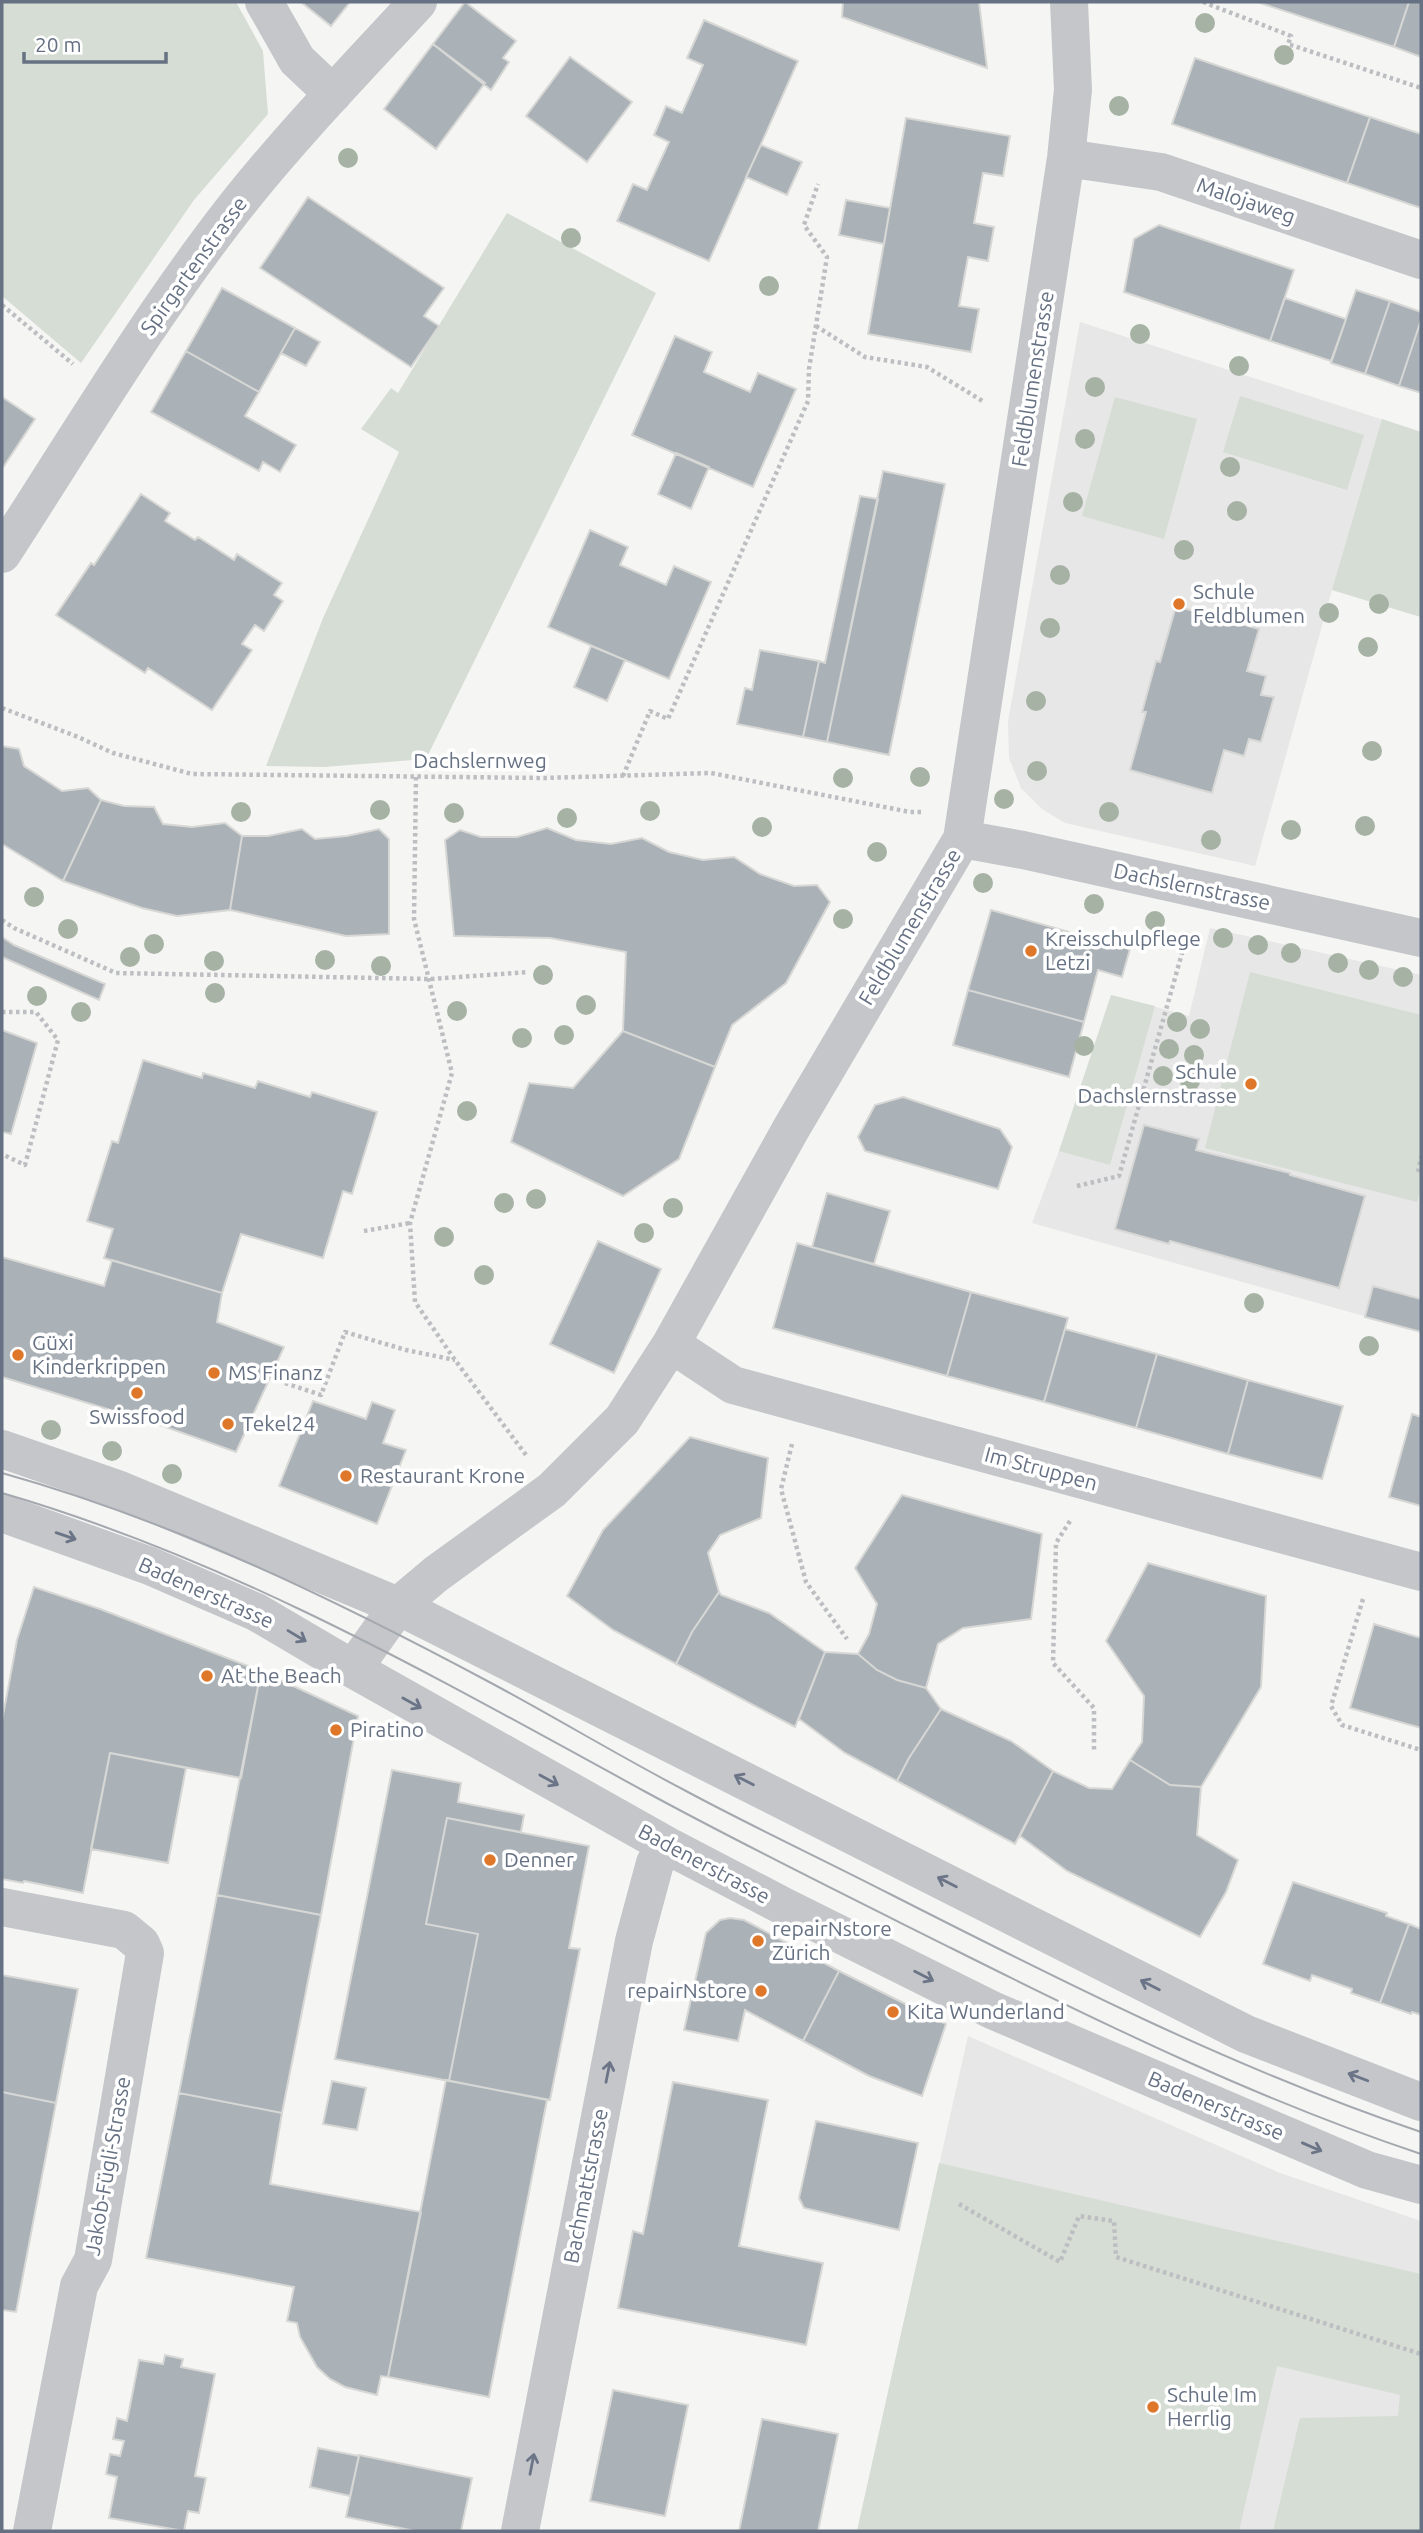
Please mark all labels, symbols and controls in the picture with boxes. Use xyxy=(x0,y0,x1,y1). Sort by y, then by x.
scale bar xyxy=(24,21,166,65)
text: 20 m xyxy=(35,32,82,56)
street label: Malojaweg xyxy=(1194,172,1299,228)
street label: Spirgartenstrasse xyxy=(135,192,251,339)
street label: Feldblumenstrasse xyxy=(1006,289,1058,469)
place label: Schule Feldblumen xyxy=(1193,579,1305,627)
marker: Schule Feldblumen xyxy=(1171,596,1187,612)
street label: Dachslernweg xyxy=(413,748,547,772)
street label: Feldblumenstrasse xyxy=(853,844,965,1009)
street label: Dachslernstrasse xyxy=(1112,858,1273,914)
place label: Kreisschulpflege Letzi xyxy=(1045,926,1201,974)
marker: Kreisschulpflege Letzi xyxy=(1023,943,1039,959)
place label: Schule Dachslernstrasse xyxy=(1078,1059,1237,1107)
marker: Schule Dachslernstrasse xyxy=(1243,1076,1259,1092)
place label: Güxi Kinderkrippen xyxy=(32,1330,166,1378)
marker: Güxi Kinderkrippen xyxy=(10,1347,26,1363)
place label: MS Finanz xyxy=(228,1360,323,1384)
marker: MS Finanz xyxy=(206,1365,222,1381)
marker: Swissfood xyxy=(129,1385,145,1401)
place label: Swissfood xyxy=(89,1404,185,1428)
place label: Tekel24 xyxy=(242,1411,315,1435)
marker: Tekel24 xyxy=(220,1416,236,1432)
street label: Im Struppen xyxy=(982,1441,1100,1495)
place label: Restaurant Krone xyxy=(360,1463,525,1487)
marker: Restaurant Krone xyxy=(338,1468,354,1484)
one-way arrow xyxy=(55,1530,77,1543)
street label: Badenerstrasse xyxy=(135,1552,278,1633)
one-way arrow xyxy=(286,1629,306,1643)
place label: At the Beach xyxy=(221,1663,342,1687)
marker: At the Beach xyxy=(199,1668,215,1684)
one-way arrow xyxy=(401,1697,422,1710)
place label: Piratino xyxy=(350,1717,424,1741)
marker: Piratino xyxy=(328,1722,344,1738)
one-way arrow xyxy=(734,1772,755,1786)
one-way arrow xyxy=(539,1773,559,1787)
street label: Badenerstrasse xyxy=(635,1818,774,1908)
place label: Denner xyxy=(504,1847,574,1871)
marker: Denner xyxy=(482,1852,498,1868)
one-way arrow xyxy=(937,1875,958,1888)
place label: repairNstore Zürich xyxy=(772,1916,892,1964)
marker: repairNstore Zürich xyxy=(750,1933,766,1949)
one-way arrow xyxy=(913,1970,934,1984)
one-way arrow xyxy=(1140,1977,1161,1991)
place label: repairNstore xyxy=(627,1978,747,2002)
marker: repairNstore xyxy=(753,1983,769,1999)
place label: Kita Wunderland xyxy=(907,1999,1065,2023)
marker: Kita Wunderland xyxy=(885,2004,901,2020)
one-way arrow xyxy=(601,2061,615,2084)
street label: Badenerstrasse xyxy=(1145,2066,1288,2145)
one-way arrow xyxy=(1347,2069,1369,2082)
street label: Jakob-Fügli-Strasse xyxy=(79,2074,135,2257)
street label: Bachmattstrasse xyxy=(558,2106,612,2265)
one-way arrow xyxy=(1301,2141,1322,2154)
place label: Schule Im Herrlig xyxy=(1167,2382,1257,2430)
marker: Schule Im Herrlig xyxy=(1145,2399,1161,2415)
one-way arrow xyxy=(526,2453,540,2476)

